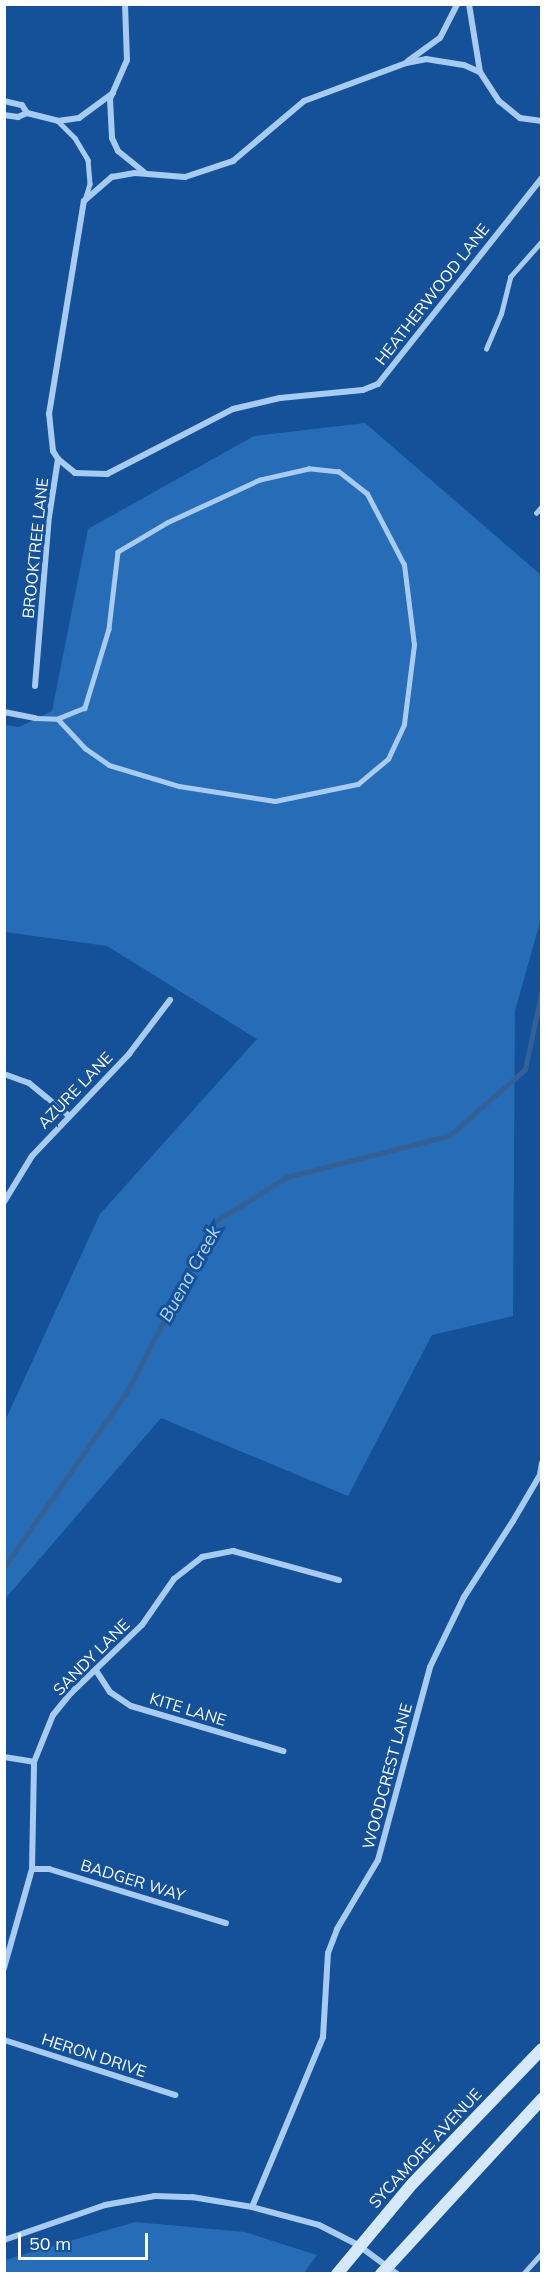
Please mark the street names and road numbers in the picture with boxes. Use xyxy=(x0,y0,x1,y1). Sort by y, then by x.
street label: HEATHERWOOD LANE xyxy=(371,220,493,368)
street label: BROOKTREE LANE xyxy=(18,477,52,619)
street label: AZURE LANE xyxy=(34,1048,116,1132)
street label: SANDY LANE xyxy=(49,1615,133,1699)
street label: KITE LANE xyxy=(147,1688,229,1730)
street label: WOODCREST LANE xyxy=(358,1701,416,1851)
street label: BADGER WAY xyxy=(78,1855,188,1905)
street label: HERON DRIVE xyxy=(39,2029,149,2081)
street label: SYCAMORE AVENUE xyxy=(365,2084,485,2212)

